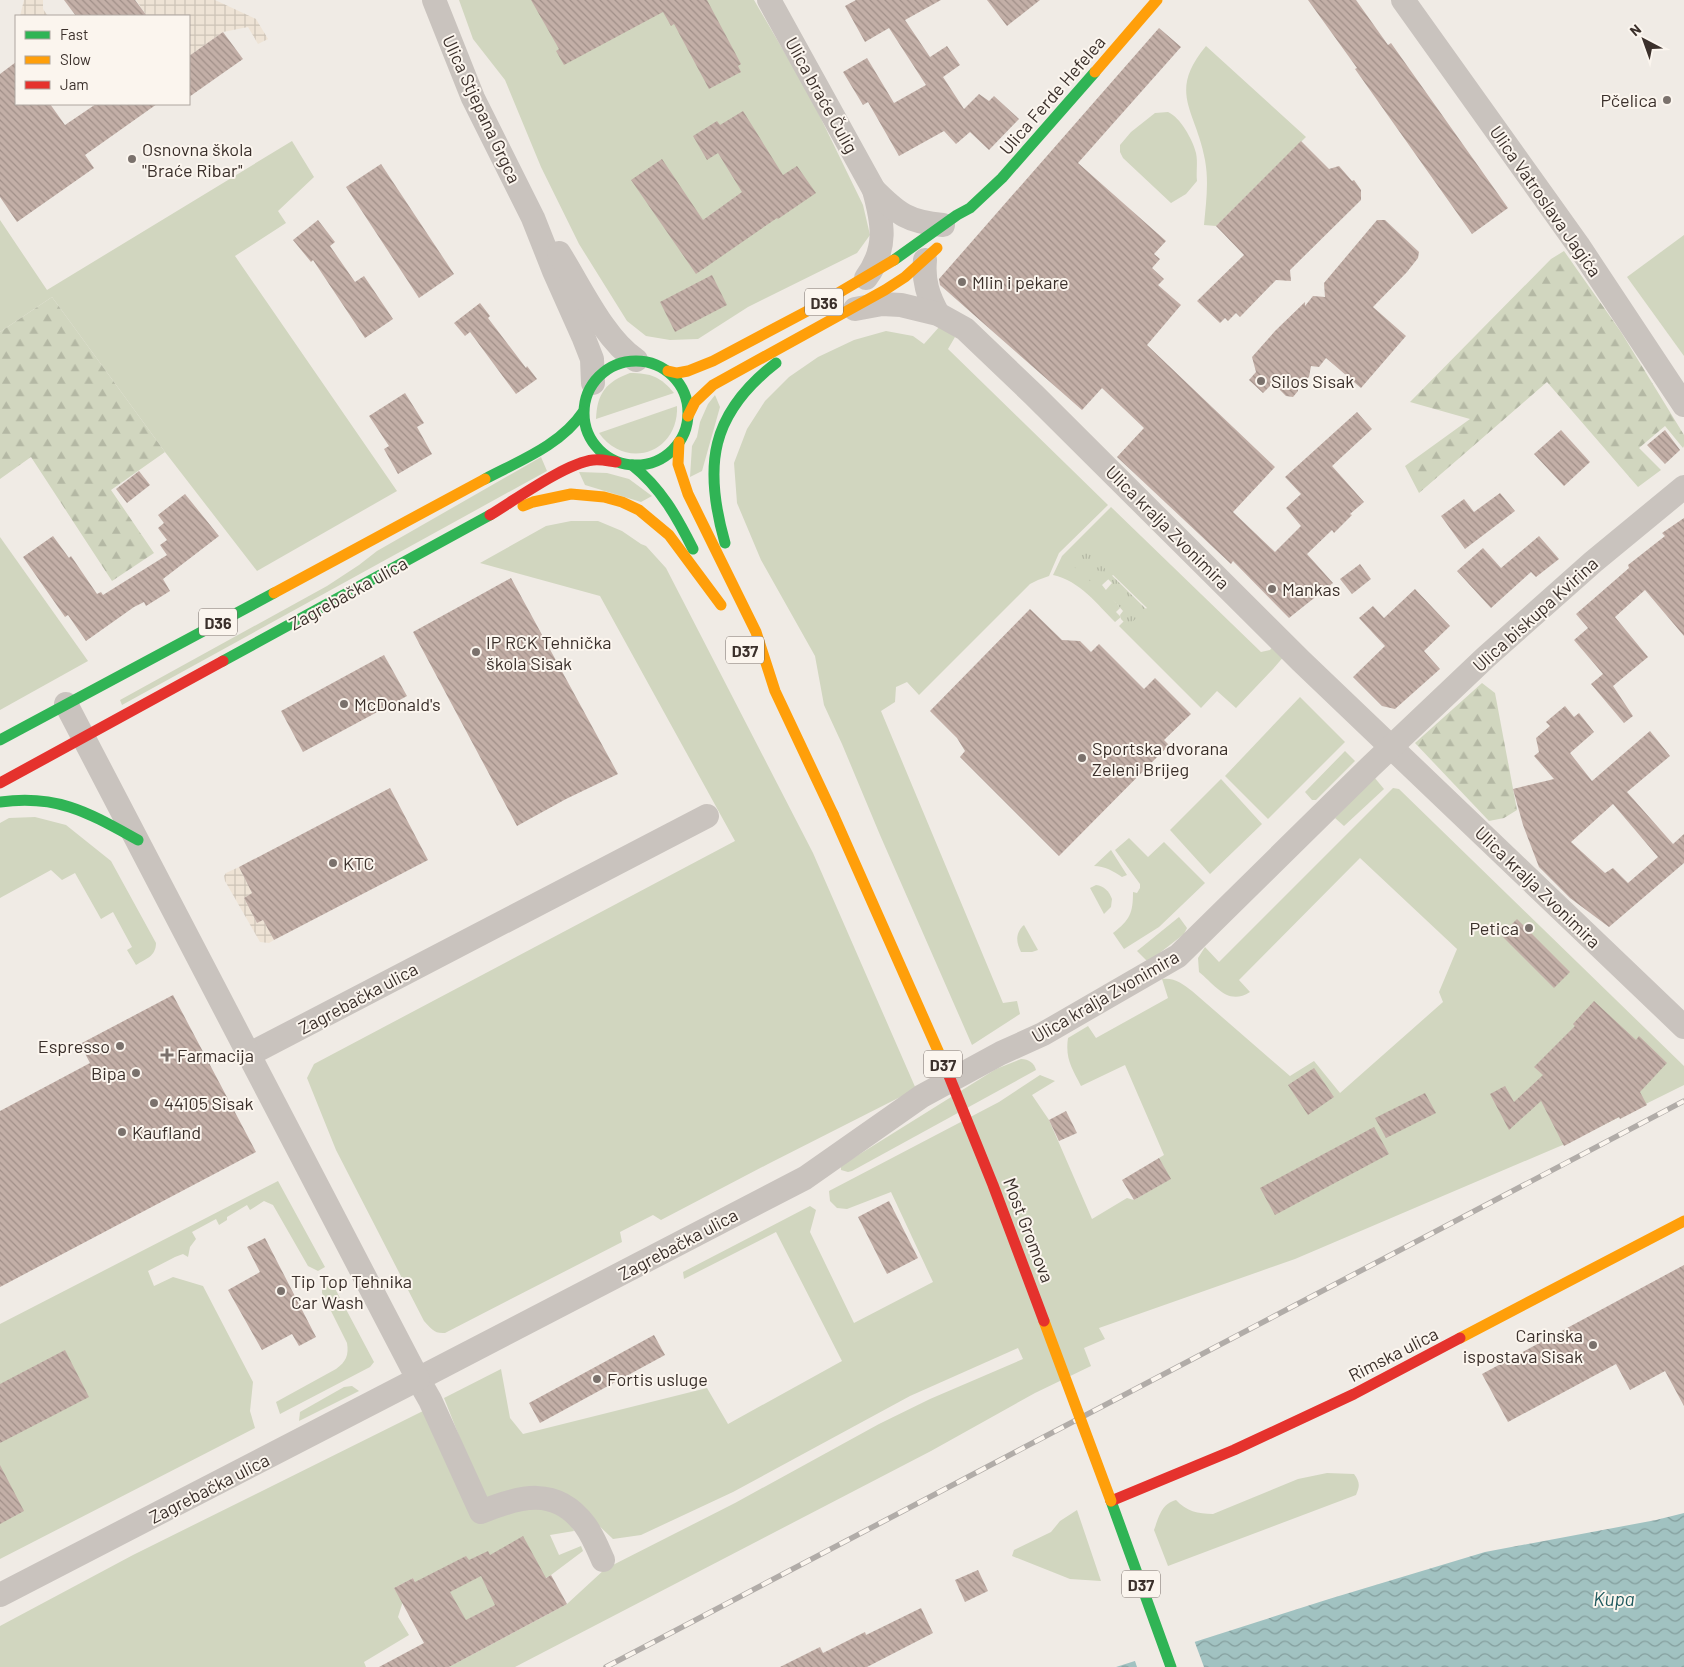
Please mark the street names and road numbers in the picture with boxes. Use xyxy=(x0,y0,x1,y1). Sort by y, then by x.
street label: Ulica Stjepana Grgca xyxy=(438,31,526,187)
street label: Ulica Ferde Hefelea xyxy=(994,31,1110,159)
street label: Ulica braće Čulig xyxy=(781,33,863,157)
street label: Ulica Vatroslava Jagića xyxy=(1485,121,1607,281)
road number: D36 xyxy=(805,288,843,316)
street label: Ulica kralja Zvonimira xyxy=(1102,461,1234,593)
street label: Zagrebačka ulica xyxy=(285,551,411,635)
street label: Ulica biskupa Kvirina xyxy=(1468,552,1602,676)
road number: D36 xyxy=(199,608,237,636)
road number: D37 xyxy=(726,636,764,664)
street label: Ulica kralja Zvonimira xyxy=(1471,821,1605,953)
street label: Ulica kralja Zvonimira xyxy=(1028,945,1182,1047)
street label: Zagrebačka ulica xyxy=(295,957,421,1039)
road number: D37 xyxy=(924,1050,962,1078)
street label: Most Gromova xyxy=(999,1174,1059,1286)
street label: Zagrebačka ulica xyxy=(615,1203,741,1285)
street label: Rimska ulica xyxy=(1344,1322,1442,1386)
street label: Zagrebačka ulica xyxy=(145,1448,273,1528)
road number: D37 xyxy=(1122,1570,1160,1598)

